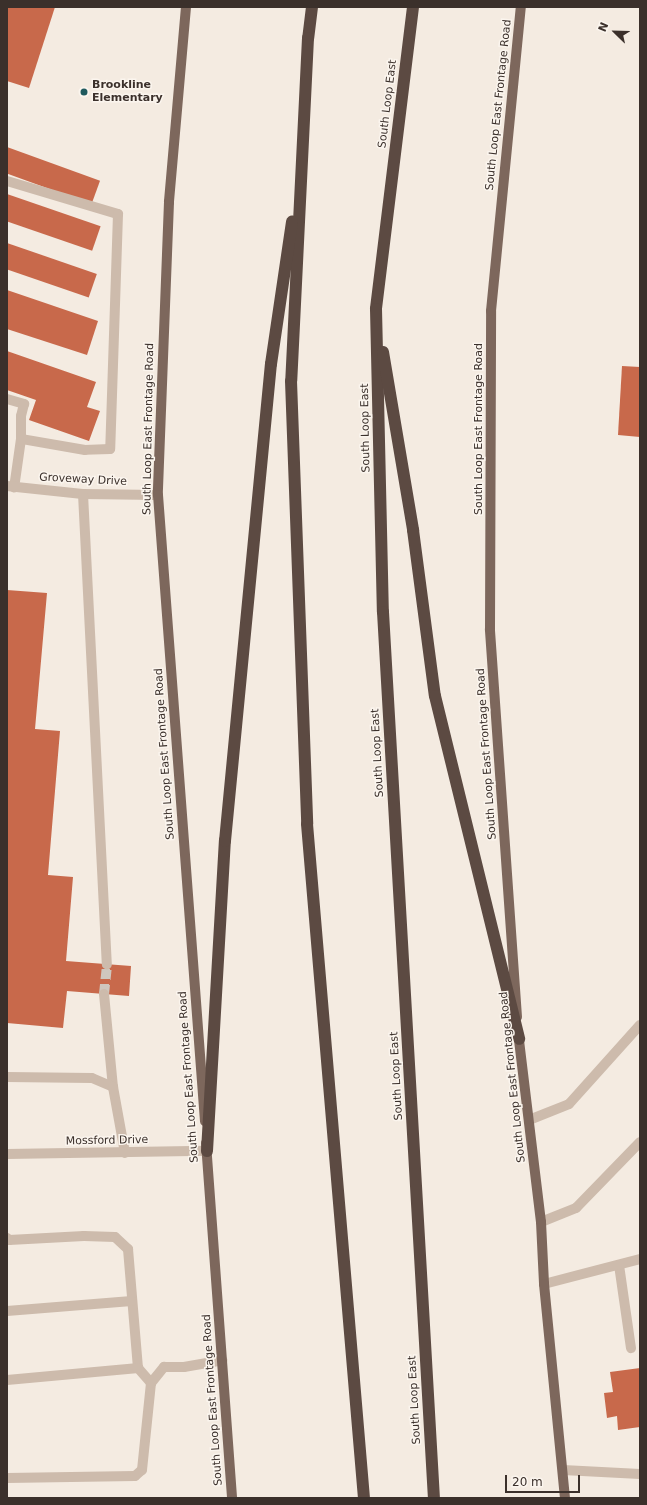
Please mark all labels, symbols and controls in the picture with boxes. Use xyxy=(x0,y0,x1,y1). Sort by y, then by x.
north arrow xyxy=(595,12,635,52)
street label: South Loop East Frontage Road xyxy=(483,19,515,191)
text: N xyxy=(596,20,611,34)
street label: South Loop East xyxy=(376,59,400,149)
place label: Brookline Elementary xyxy=(92,79,163,105)
marker: Brookline Elementary xyxy=(79,87,89,97)
street label: South Loop East Frontage Road xyxy=(141,343,157,515)
street label: South Loop East Frontage Road xyxy=(472,343,486,515)
street label: South Loop East xyxy=(359,383,373,473)
street label: Groveway Drive xyxy=(39,471,127,489)
street label: South Loop East Frontage Road xyxy=(152,668,178,840)
street label: South Loop East Frontage Road xyxy=(474,668,500,840)
street label: South Loop East xyxy=(369,708,387,798)
street label: South Loop East Frontage Road xyxy=(176,991,202,1163)
street label: South Loop East Frontage Road xyxy=(497,991,529,1163)
street label: South Loop East xyxy=(388,1031,406,1121)
street label: Mossford Drive xyxy=(66,1134,148,1148)
street label: South Loop East Frontage Road xyxy=(200,1314,226,1486)
street label: South Loop East xyxy=(406,1355,424,1445)
scale bar xyxy=(507,1467,582,1493)
text: 20 m xyxy=(512,1475,543,1489)

